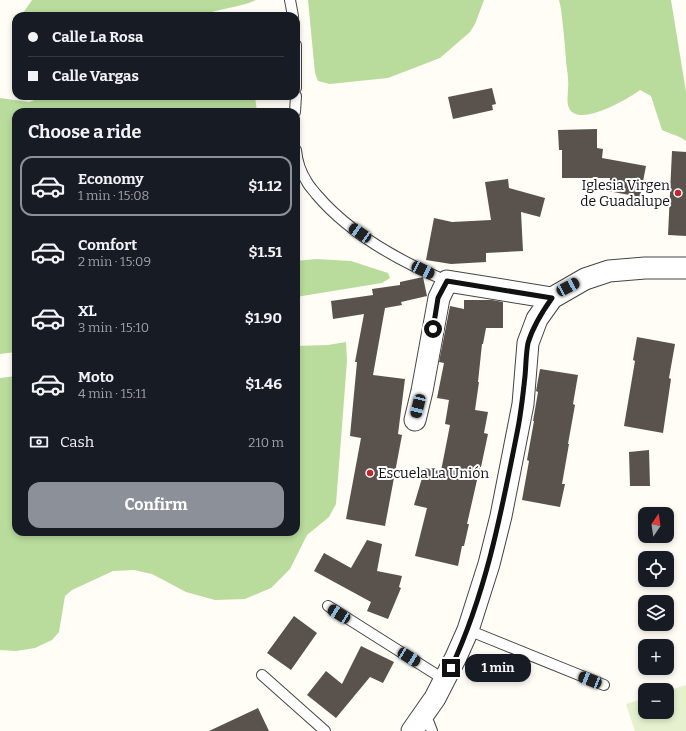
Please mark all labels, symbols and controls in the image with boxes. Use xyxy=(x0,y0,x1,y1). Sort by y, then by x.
text: Calle La Rosa xyxy=(52,28,143,46)
text: Calle Vargas xyxy=(52,67,139,85)
text: Choose a ride xyxy=(28,121,141,143)
icon: car xyxy=(30,168,66,204)
text: Economy xyxy=(78,170,144,188)
text: $1.12 xyxy=(248,177,282,195)
place label: Iglesia Virgen de Guadalupe xyxy=(580,177,670,210)
text: 1 min · 15:08 xyxy=(78,188,149,203)
marker: Iglesia Virgen de Guadalupe xyxy=(673,188,683,198)
car xyxy=(347,221,373,245)
icon: car xyxy=(30,234,66,270)
text: Comfort xyxy=(78,236,137,254)
text: $1.51 xyxy=(248,243,282,261)
text: 2 min · 15:09 xyxy=(78,254,151,269)
car xyxy=(410,259,436,281)
car xyxy=(555,276,581,298)
icon: car xyxy=(30,300,66,336)
text: XL xyxy=(78,302,97,320)
text: $1.90 xyxy=(245,309,282,327)
text: 3 min · 15:10 xyxy=(78,320,149,335)
route start xyxy=(424,320,442,338)
icon: car xyxy=(30,366,66,402)
text: Moto xyxy=(78,368,114,386)
text: $1.46 xyxy=(245,375,282,393)
text: 4 min · 15:11 xyxy=(78,386,146,401)
car xyxy=(409,393,427,419)
icon: cash xyxy=(28,431,50,453)
text: Cash xyxy=(60,433,94,451)
text: 210 m xyxy=(248,435,284,450)
place label: Escuela La Unión xyxy=(378,465,489,482)
marker: Escuela La Unión xyxy=(365,468,375,478)
button: Confirm xyxy=(28,482,284,528)
north arrow xyxy=(638,507,674,543)
map controls xyxy=(638,507,674,719)
button: locate xyxy=(638,551,674,587)
button: layers xyxy=(638,595,674,631)
car xyxy=(326,603,352,625)
button: + xyxy=(638,639,674,675)
car xyxy=(396,646,422,668)
callout: 1 min xyxy=(465,654,531,682)
route end xyxy=(442,659,460,677)
text: 1 min xyxy=(482,660,514,675)
car xyxy=(577,670,603,690)
button: − xyxy=(638,683,674,719)

